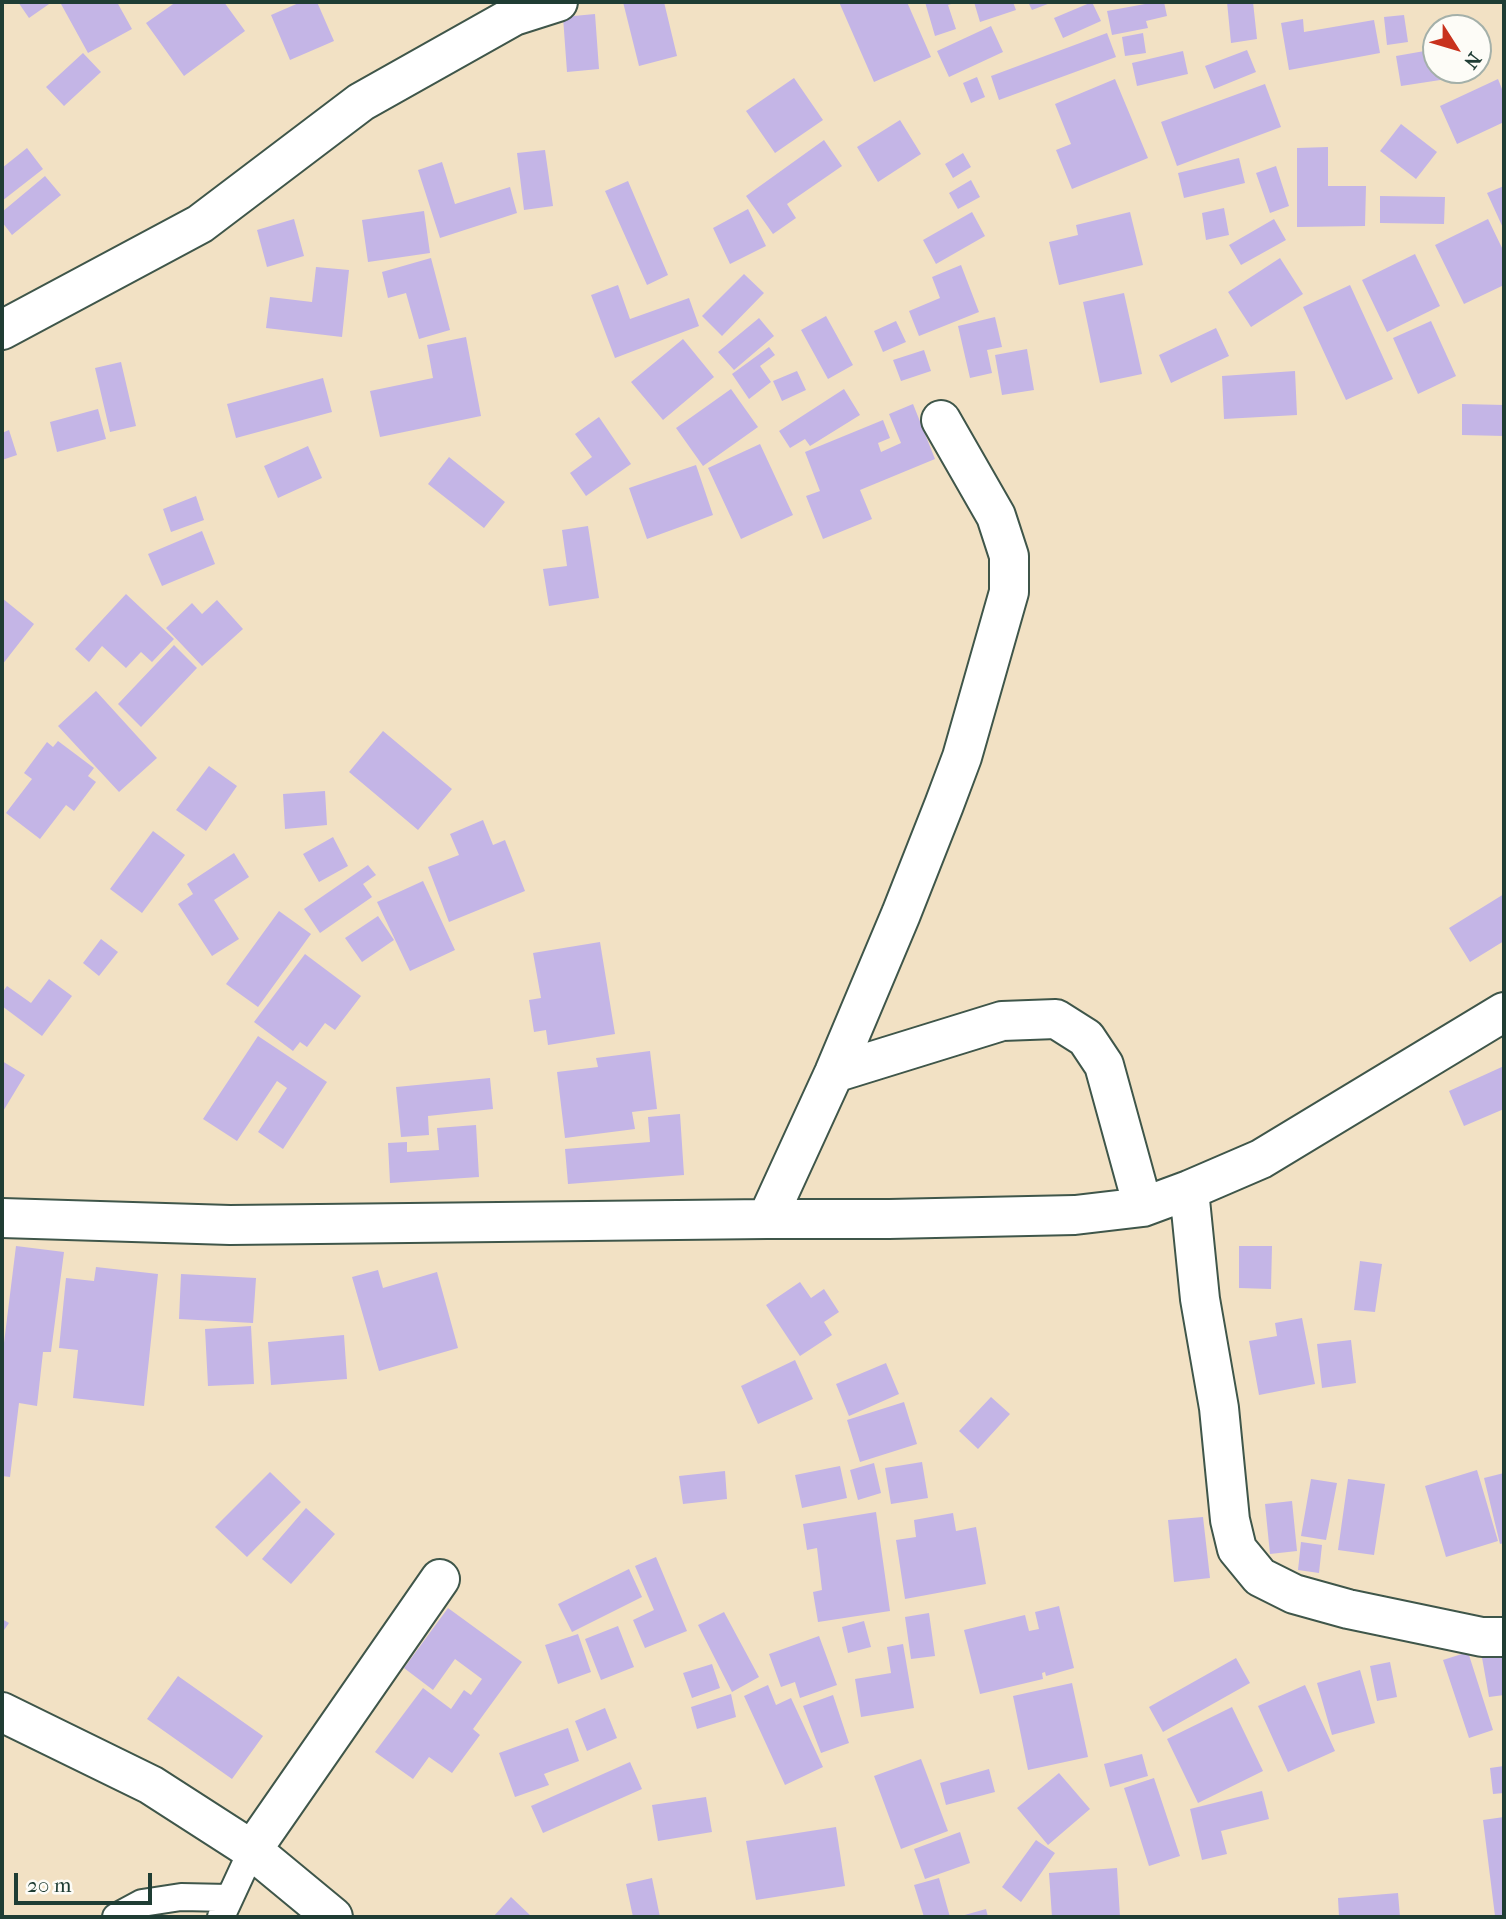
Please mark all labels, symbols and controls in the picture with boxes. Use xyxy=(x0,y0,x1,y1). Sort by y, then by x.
north arrow xyxy=(1422,14,1492,84)
text: N xyxy=(1459,48,1485,73)
scale bar xyxy=(18,1860,156,1904)
text: 20 m xyxy=(27,1873,71,1897)

